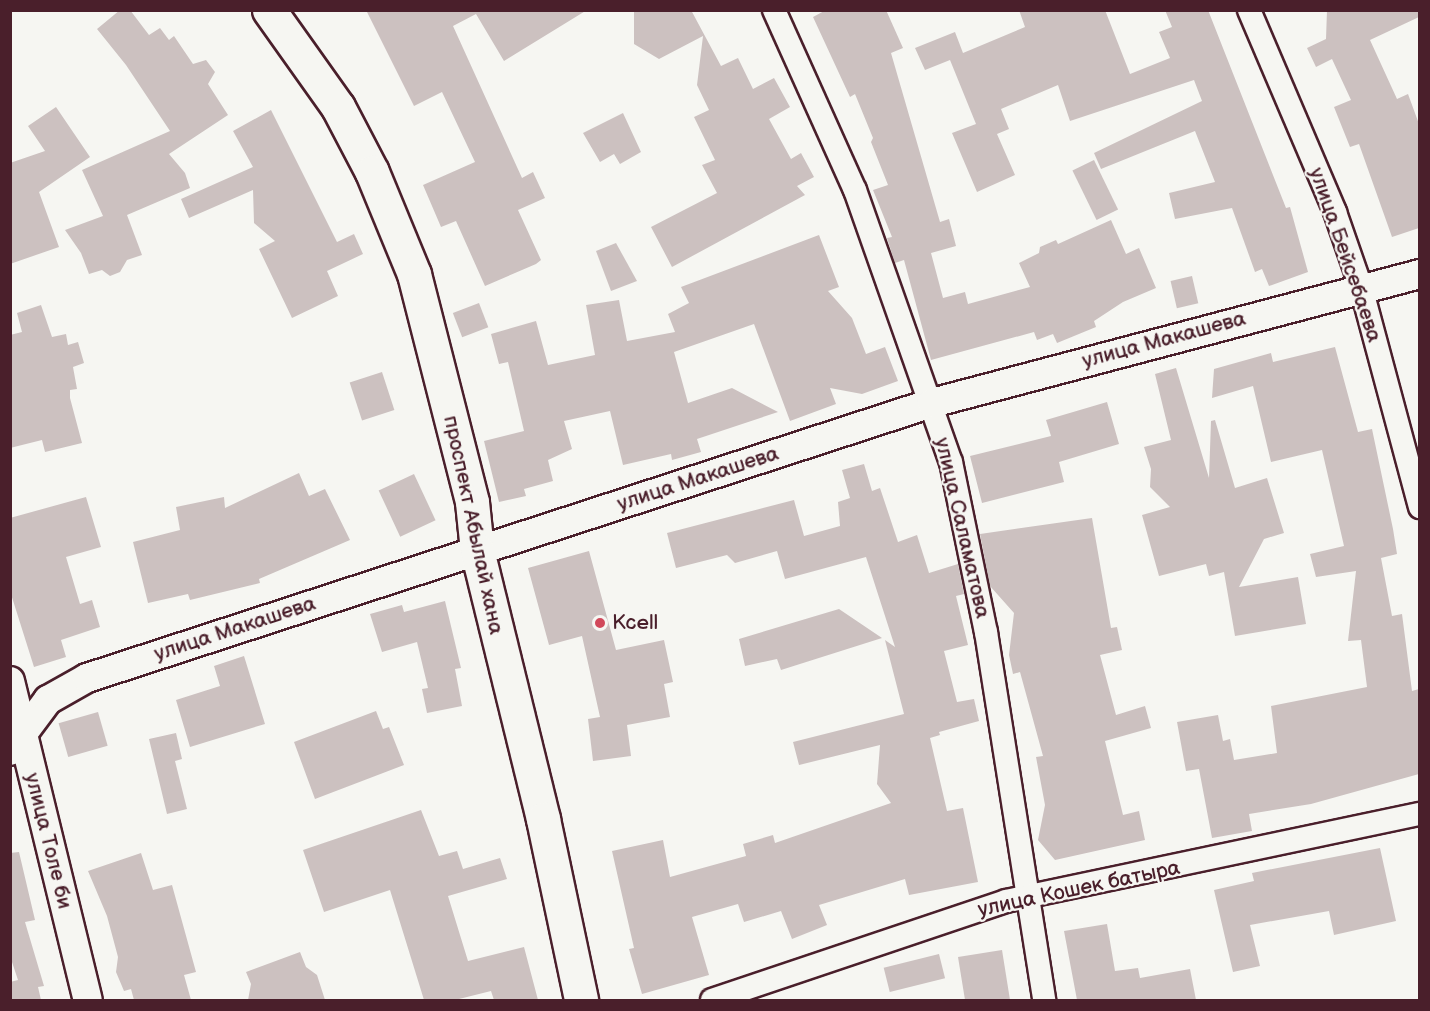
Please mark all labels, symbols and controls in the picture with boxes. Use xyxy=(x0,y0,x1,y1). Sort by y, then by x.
street label: улица Бейсебаева xyxy=(1303,164,1387,346)
street label: улица Макашева xyxy=(1079,306,1249,374)
street label: проспект Абылай хана xyxy=(437,413,509,637)
street label: улица Саламатова xyxy=(929,435,995,621)
street label: улица Макашева xyxy=(614,441,782,517)
street label: улица Макашева xyxy=(151,591,319,667)
place label: Kcell xyxy=(612,610,658,636)
marker: Kcell xyxy=(593,616,607,630)
street label: улица Толе би xyxy=(19,770,77,912)
street label: улица Кошек батыра xyxy=(976,855,1182,923)

